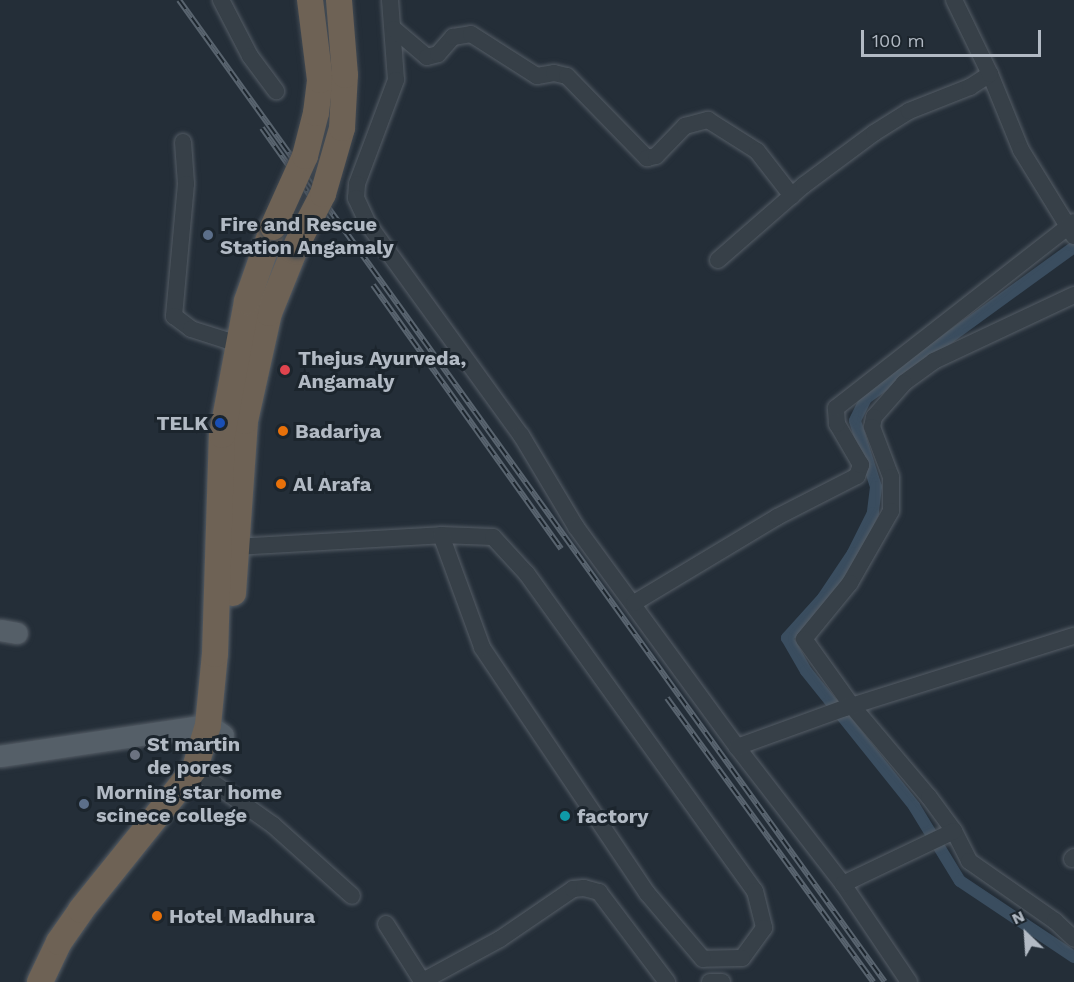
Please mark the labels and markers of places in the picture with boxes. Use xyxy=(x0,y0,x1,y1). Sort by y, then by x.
place label: Fire and Rescue Station Angamaly xyxy=(220,212,394,259)
marker: Fire and Rescue Station Angamaly xyxy=(201,228,215,242)
place label: Thejus Ayurveda, Angamaly xyxy=(298,346,467,393)
marker: Thejus Ayurveda, Angamaly xyxy=(276,361,294,379)
place label: TELK xyxy=(156,411,208,435)
marker: TELK xyxy=(213,416,227,430)
place label: Badariya xyxy=(295,419,381,443)
marker: Badariya xyxy=(276,424,290,438)
place label: Al Arafa xyxy=(293,472,372,496)
marker: Al Arafa xyxy=(274,477,288,491)
place label: St martin de pores xyxy=(147,732,240,779)
marker: St martin de pores xyxy=(128,748,142,762)
place label: Morning star home scinece college xyxy=(96,780,283,827)
marker: Morning star home scinece college xyxy=(77,797,91,811)
place label: factory xyxy=(577,804,648,828)
marker: factory xyxy=(558,809,572,823)
place label: Hotel Madhura xyxy=(169,904,315,928)
marker: Hotel Madhura xyxy=(150,909,164,923)

